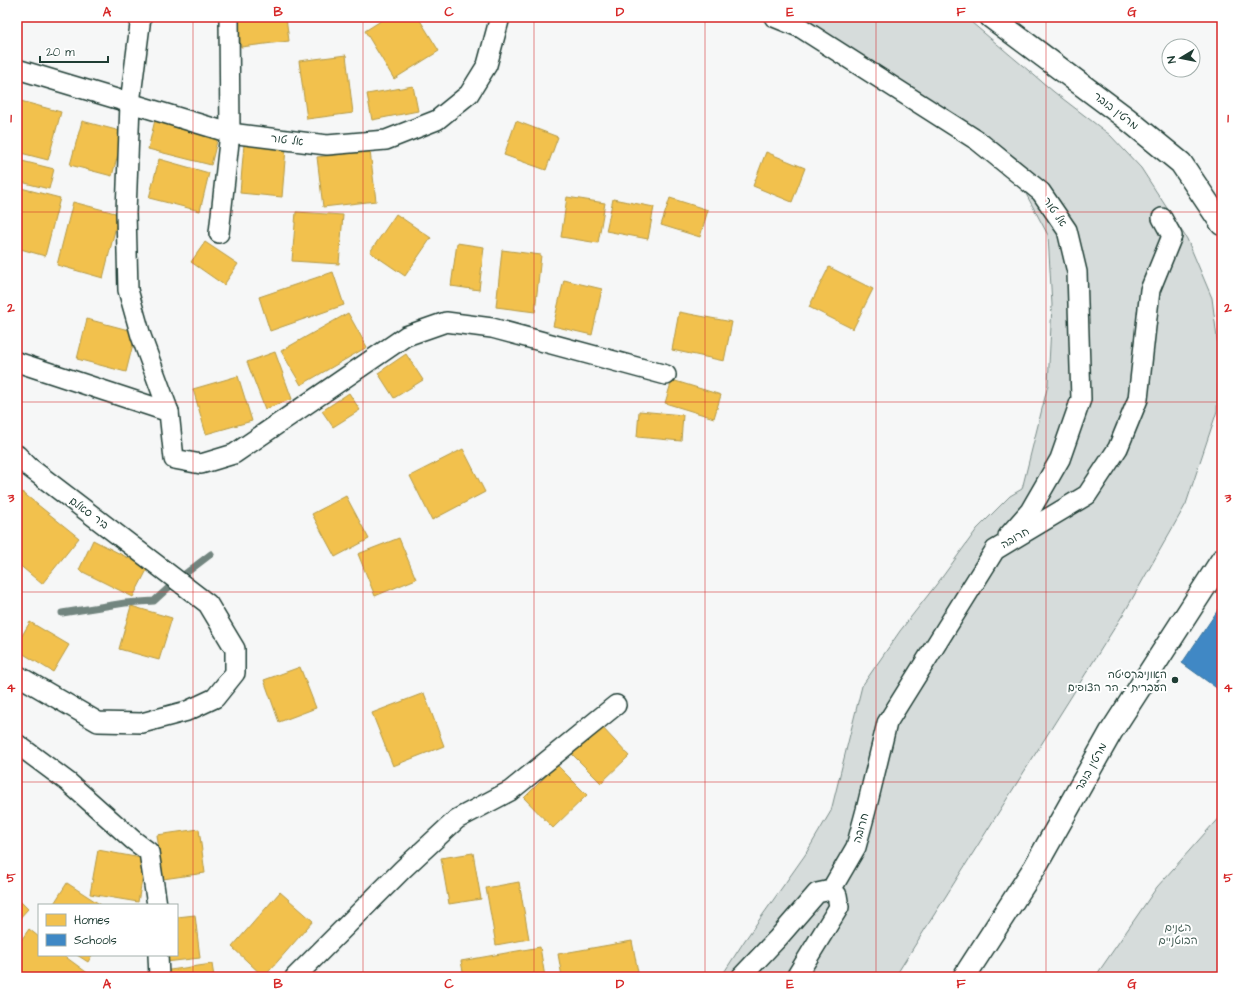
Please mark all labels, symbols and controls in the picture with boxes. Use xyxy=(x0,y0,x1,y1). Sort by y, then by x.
text: A xyxy=(103,3,112,21)
text: B xyxy=(273,3,283,21)
text: C xyxy=(444,3,454,21)
text: D xyxy=(616,3,625,21)
text: E xyxy=(786,3,794,21)
text: F xyxy=(956,3,966,21)
text: G xyxy=(1127,3,1137,21)
scale bar xyxy=(40,38,108,64)
north arrow xyxy=(1161,38,1201,78)
text: 20 m xyxy=(46,44,75,61)
text: N xyxy=(1164,55,1180,64)
street label: מרטין בובר xyxy=(1090,89,1142,133)
text: 1 xyxy=(10,109,12,127)
text: 1 xyxy=(1227,109,1229,127)
street label: אל טור xyxy=(270,131,305,150)
street label: אל טור xyxy=(1039,194,1071,230)
text: 2 xyxy=(6,299,15,317)
text: 2 xyxy=(1223,299,1232,317)
text: 3 xyxy=(7,489,15,507)
text: 3 xyxy=(1224,489,1232,507)
street label: ביר סאלם xyxy=(66,493,112,533)
street label: חרובה xyxy=(998,524,1032,552)
place label: האוניברסיטה העברית - הר הצופים xyxy=(1068,667,1167,695)
marker: האוניברסיטה העברית - הר הצופים xyxy=(1170,675,1180,685)
text: 4 xyxy=(7,679,16,697)
text: 4 xyxy=(1224,679,1233,697)
street label: מרטין בובר xyxy=(1071,740,1111,794)
street label: חרובה xyxy=(850,811,872,845)
text: 5 xyxy=(6,869,16,887)
text: 5 xyxy=(1223,869,1233,887)
legend xyxy=(38,904,178,956)
text: Homes xyxy=(74,912,110,929)
park label: הגנים הבוטניים xyxy=(1158,920,1198,948)
text: Schools xyxy=(74,932,117,949)
text: A xyxy=(103,975,112,993)
text: B xyxy=(273,975,283,993)
text: C xyxy=(444,975,454,993)
text: D xyxy=(616,975,625,993)
text: E xyxy=(786,975,794,993)
text: F xyxy=(956,975,966,993)
text: G xyxy=(1127,975,1137,993)

